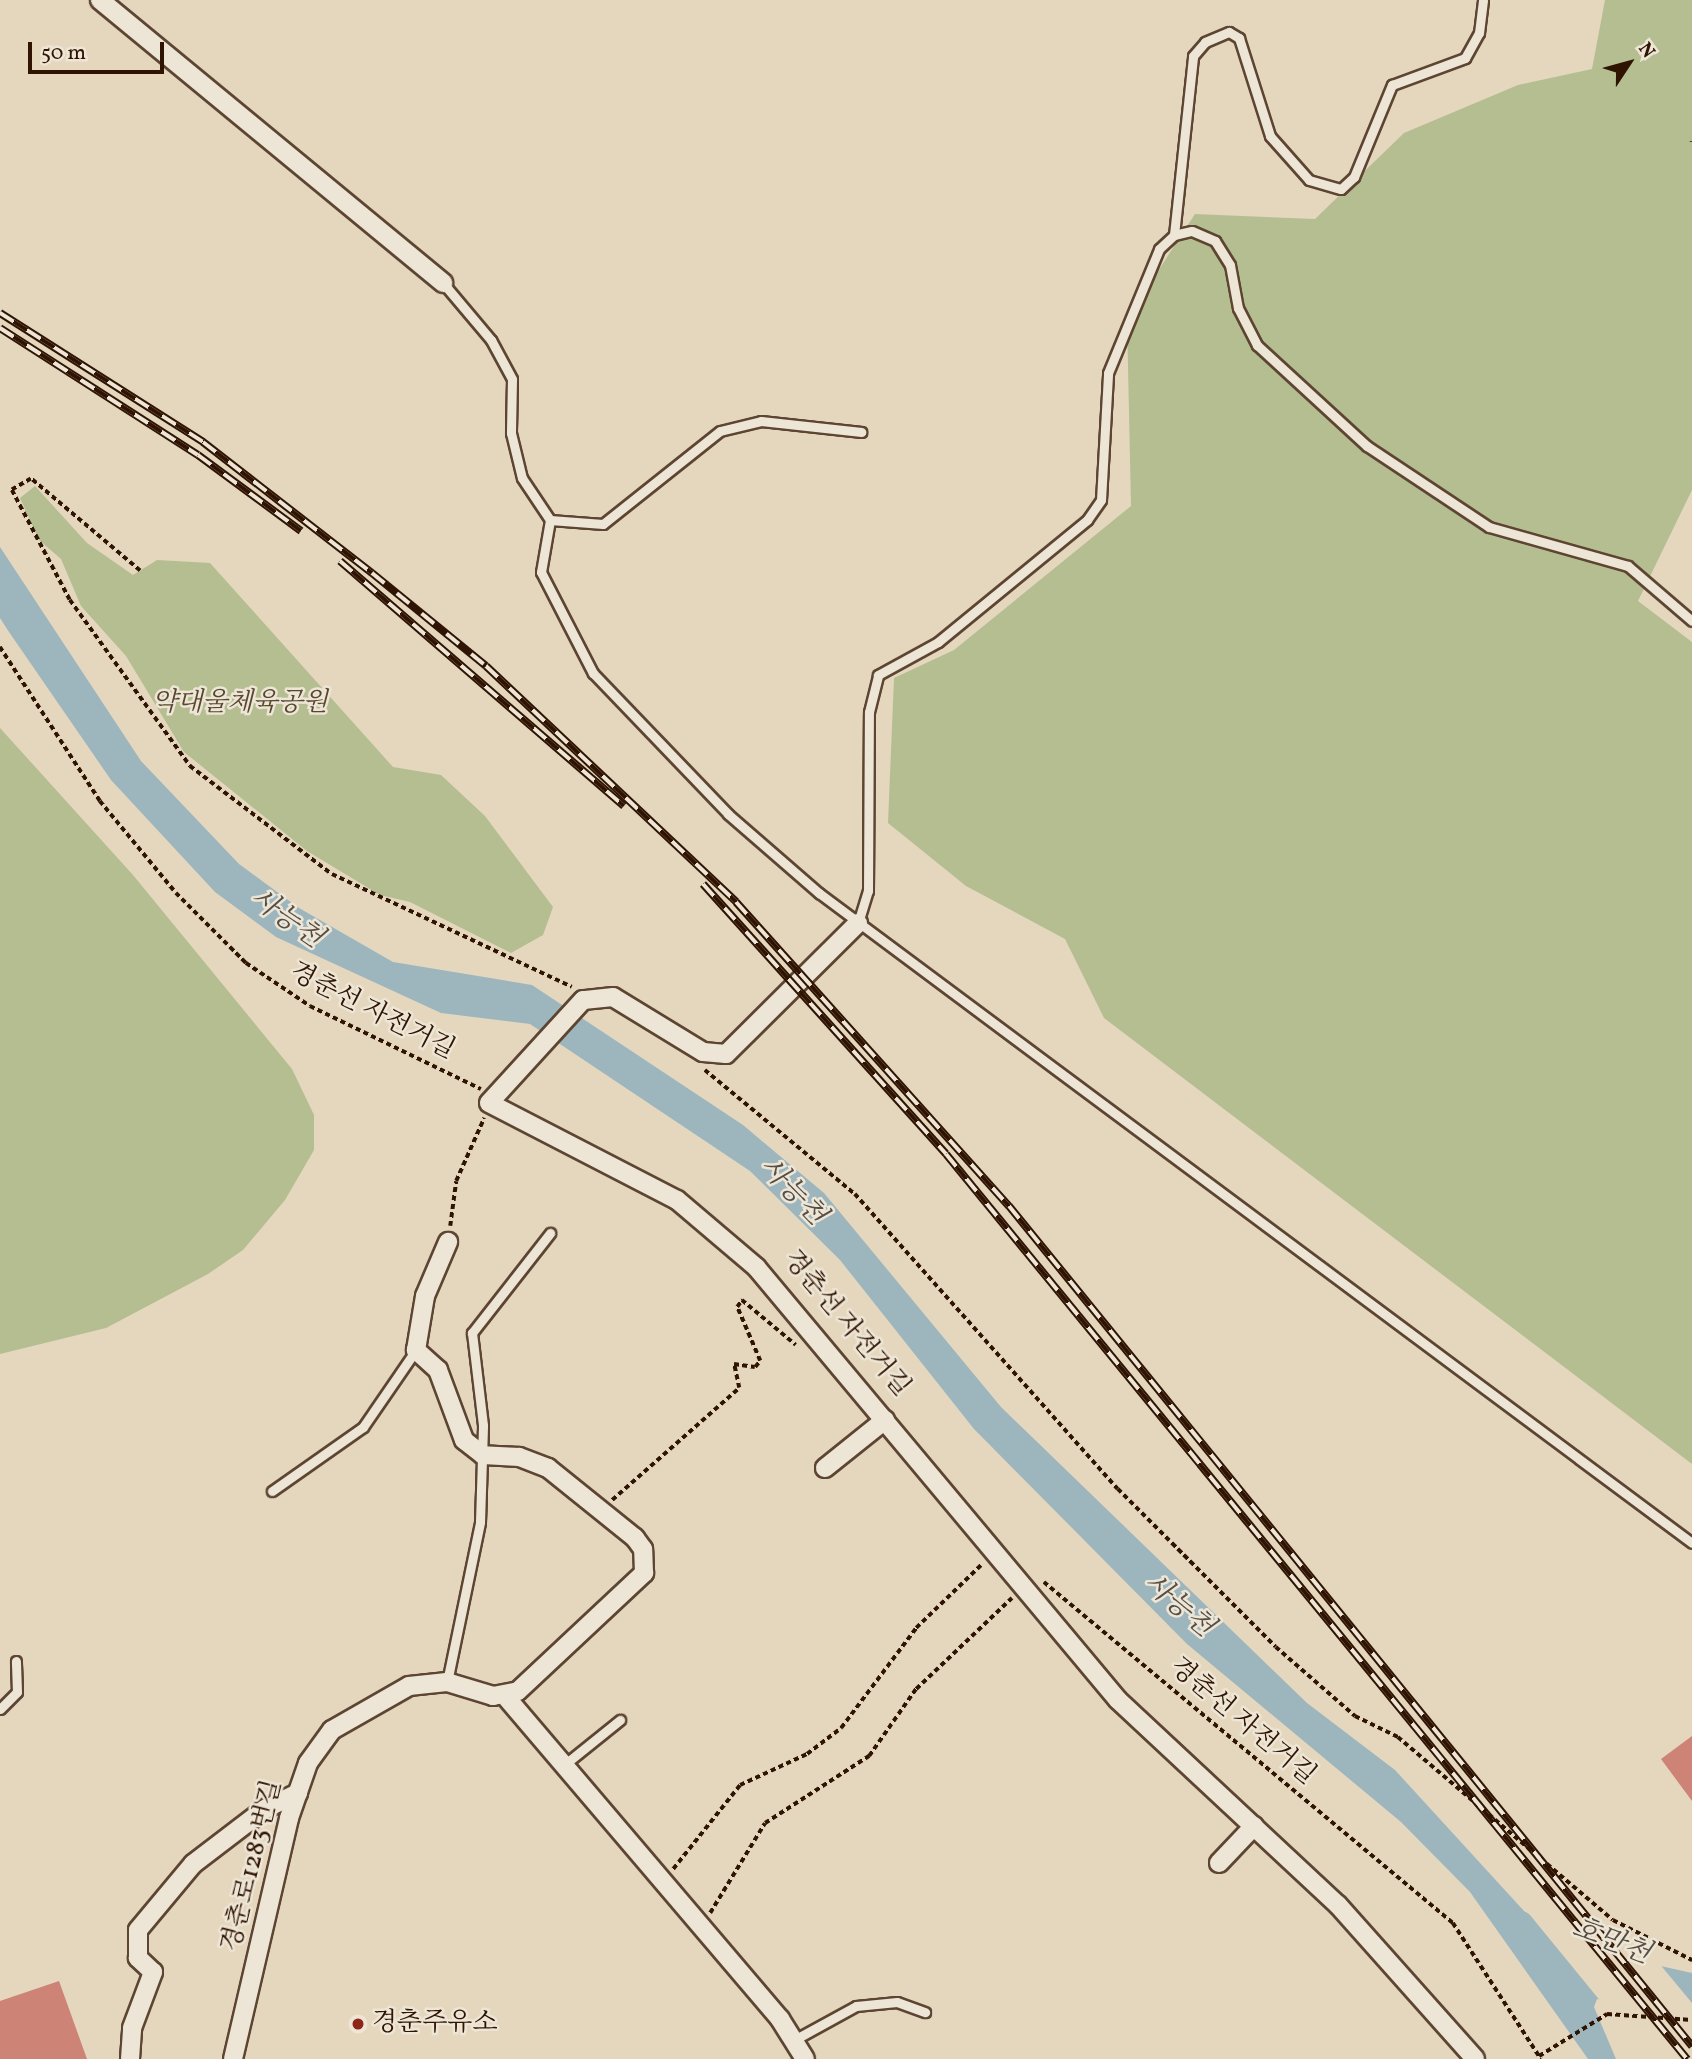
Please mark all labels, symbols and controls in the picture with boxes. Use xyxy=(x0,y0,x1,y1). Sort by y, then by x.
scale bar xyxy=(32,28,168,72)
north arrow xyxy=(1594,28,1664,98)
text: N xyxy=(1631,37,1661,64)
text: 50 m xyxy=(41,39,86,68)
park label: 약대울체육공원 xyxy=(152,688,328,720)
water label: 사능천 xyxy=(243,882,329,956)
street label: 경춘선 자전거길 xyxy=(284,957,460,1067)
water label: 사능천 xyxy=(752,1151,832,1233)
street label: 경춘선 자전거길 xyxy=(776,1245,916,1403)
water label: 사능천 xyxy=(1136,1567,1220,1645)
street label: 경춘선 자전거길 xyxy=(1163,1652,1321,1792)
street label: 경춘로1283번길 xyxy=(217,1777,289,1955)
water label: 호만천 xyxy=(1567,1912,1655,1972)
place label: 경춘주유소 xyxy=(372,2008,498,2040)
marker: 경춘주유소 xyxy=(350,2016,366,2032)

